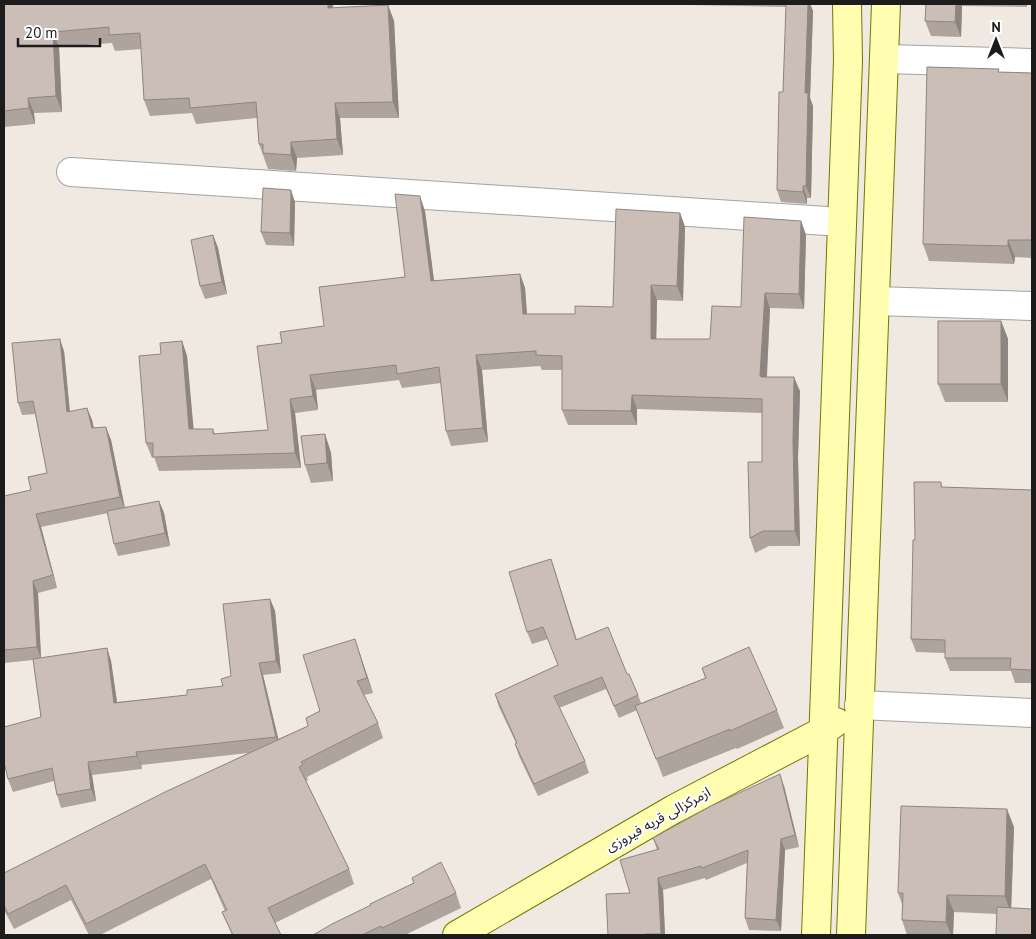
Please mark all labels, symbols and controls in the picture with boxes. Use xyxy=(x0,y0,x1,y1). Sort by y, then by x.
scale bar xyxy=(18,15,100,47)
north arrow xyxy=(971,15,1021,65)
text: N xyxy=(991,18,1001,36)
text: 20 m xyxy=(25,23,58,42)
street label: ازمرکزالی قریه فیروزی xyxy=(602,783,714,855)

